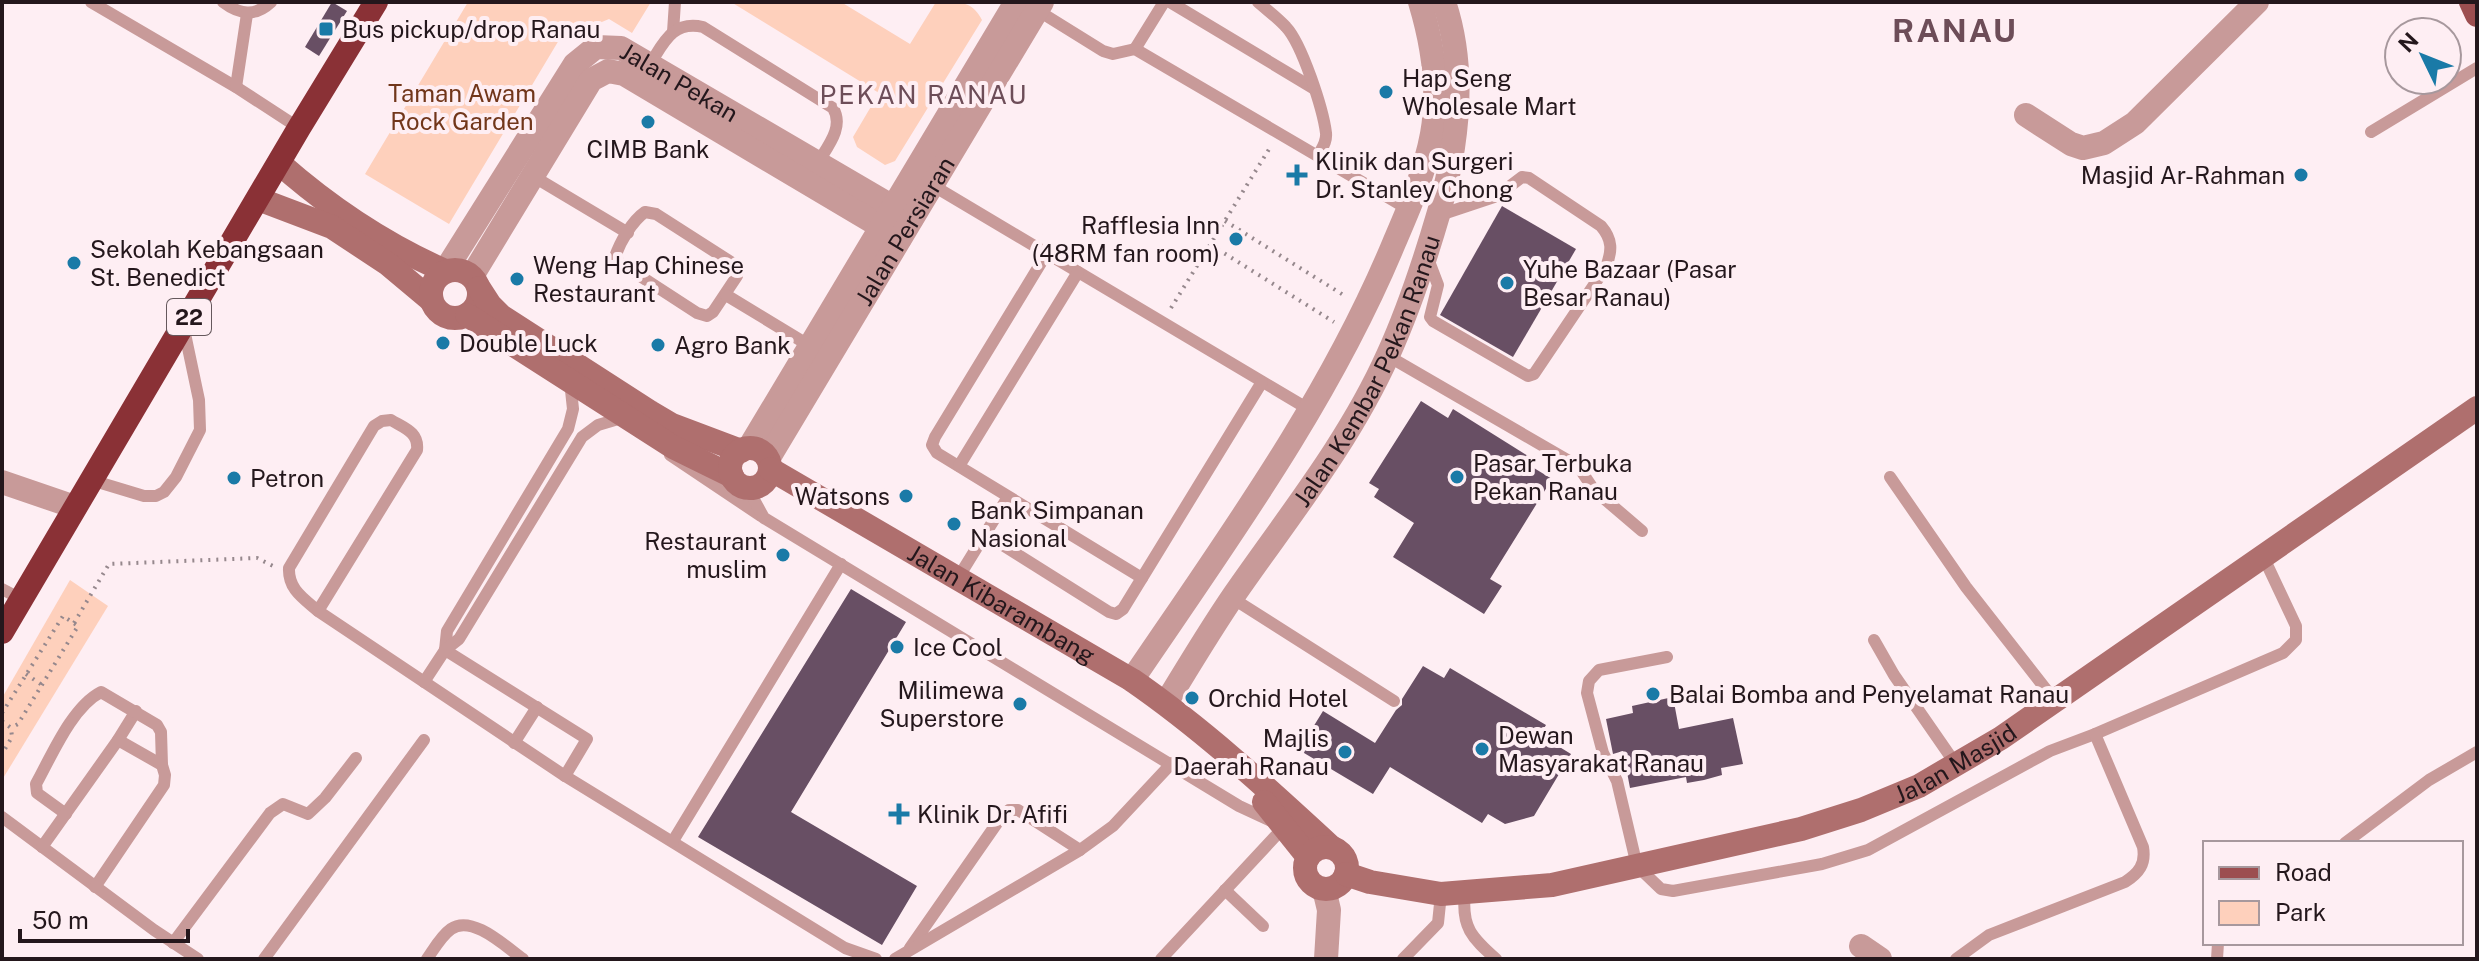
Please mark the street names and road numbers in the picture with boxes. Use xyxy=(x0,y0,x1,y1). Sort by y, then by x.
street label: Jalan Pekan xyxy=(615,37,743,127)
street label: Jalan Persiaran xyxy=(850,152,960,310)
street label: Jalan Kembar Pekan Ranau xyxy=(1288,232,1445,512)
road number: 22 xyxy=(167,299,211,335)
street label: Jalan Kibarambang xyxy=(903,538,1100,669)
street label: Jalan Masjid xyxy=(1890,718,2022,809)

